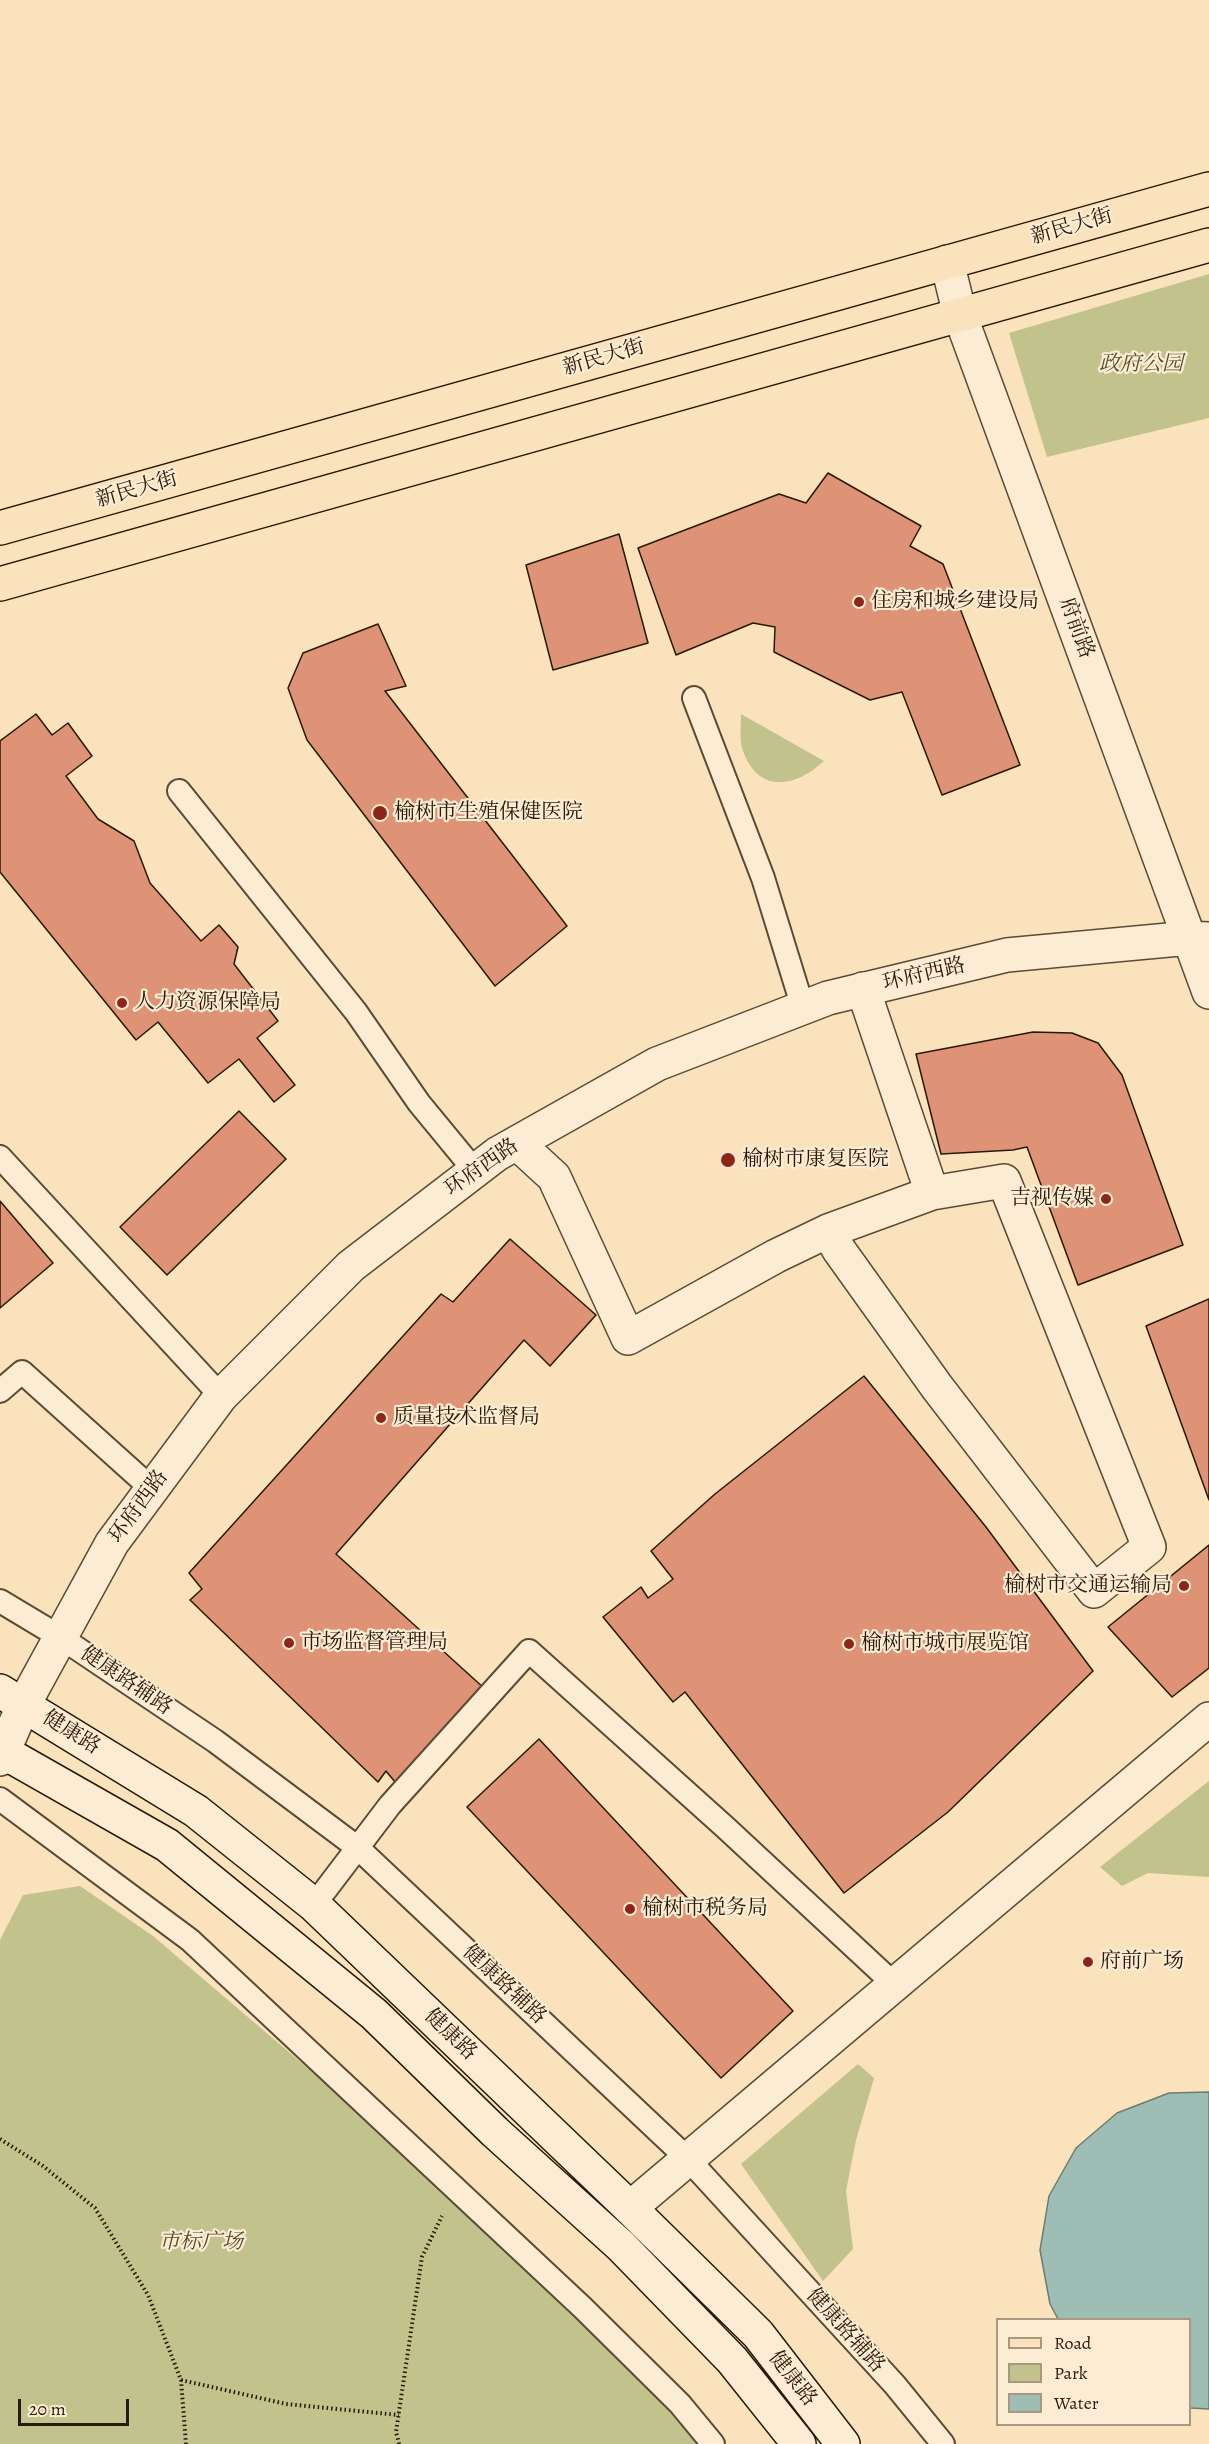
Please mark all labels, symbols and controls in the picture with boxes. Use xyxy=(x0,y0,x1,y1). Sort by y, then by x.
street label: 新民大街 xyxy=(1028,203,1116,251)
street label: 新民大街 xyxy=(560,334,648,382)
park label: 政府公园 xyxy=(1099,352,1183,378)
street label: 新民大街 xyxy=(93,466,181,514)
place label: 住房和城乡建设局 xyxy=(871,589,1039,615)
street label: 府前路 xyxy=(1053,594,1099,662)
marker: 住房和城乡建设局 xyxy=(852,595,866,609)
place label: 榆树市生殖保健医院 xyxy=(394,800,583,826)
marker: 榆树市生殖保健医院 xyxy=(371,804,389,822)
street label: 环府西路 xyxy=(880,953,968,997)
place label: 人力资源保障局 xyxy=(134,990,281,1016)
marker: 人力资源保障局 xyxy=(115,996,129,1010)
street label: 环府西路 xyxy=(440,1134,524,1202)
place label: 榆树市康复医院 xyxy=(742,1147,889,1173)
marker: 榆树市康复医院 xyxy=(719,1151,737,1169)
place label: 吉视传媒 xyxy=(1010,1186,1094,1212)
marker: 吉视传媒 xyxy=(1099,1192,1113,1206)
place label: 质量技术监督局 xyxy=(393,1405,540,1431)
marker: 质量技术监督局 xyxy=(374,1411,388,1425)
street label: 环府西路 xyxy=(104,1466,174,1548)
place label: 榆树市交通运输局 xyxy=(1004,1573,1172,1599)
marker: 榆树市交通运输局 xyxy=(1177,1579,1191,1593)
place label: 市场监督管理局 xyxy=(301,1630,448,1656)
place label: 榆树市城市展览馆 xyxy=(861,1631,1029,1657)
marker: 市场监督管理局 xyxy=(282,1636,296,1650)
marker: 榆树市城市展览馆 xyxy=(842,1637,856,1651)
street label: 健康路辅路 xyxy=(75,1641,177,1721)
street label: 健康路 xyxy=(38,1706,104,1760)
place label: 榆树市税务局 xyxy=(642,1896,768,1922)
marker: 榆树市税务局 xyxy=(623,1902,637,1916)
street label: 健康路辅路 xyxy=(457,1940,551,2030)
place label: 府前广场 xyxy=(1100,1949,1184,1975)
marker: 府前广场 xyxy=(1081,1955,1095,1969)
street label: 健康路 xyxy=(419,2004,481,2066)
park label: 市标广场 xyxy=(159,2230,243,2256)
street label: 健康路辅路 xyxy=(801,2284,889,2378)
legend xyxy=(996,2318,1191,2426)
text: Road xyxy=(1054,2331,1091,2355)
street label: 健康路 xyxy=(763,2346,821,2412)
text: Park xyxy=(1054,2361,1088,2385)
scale bar xyxy=(21,2387,132,2425)
text: Water xyxy=(1054,2391,1099,2415)
text: 20 m xyxy=(29,2397,66,2421)

